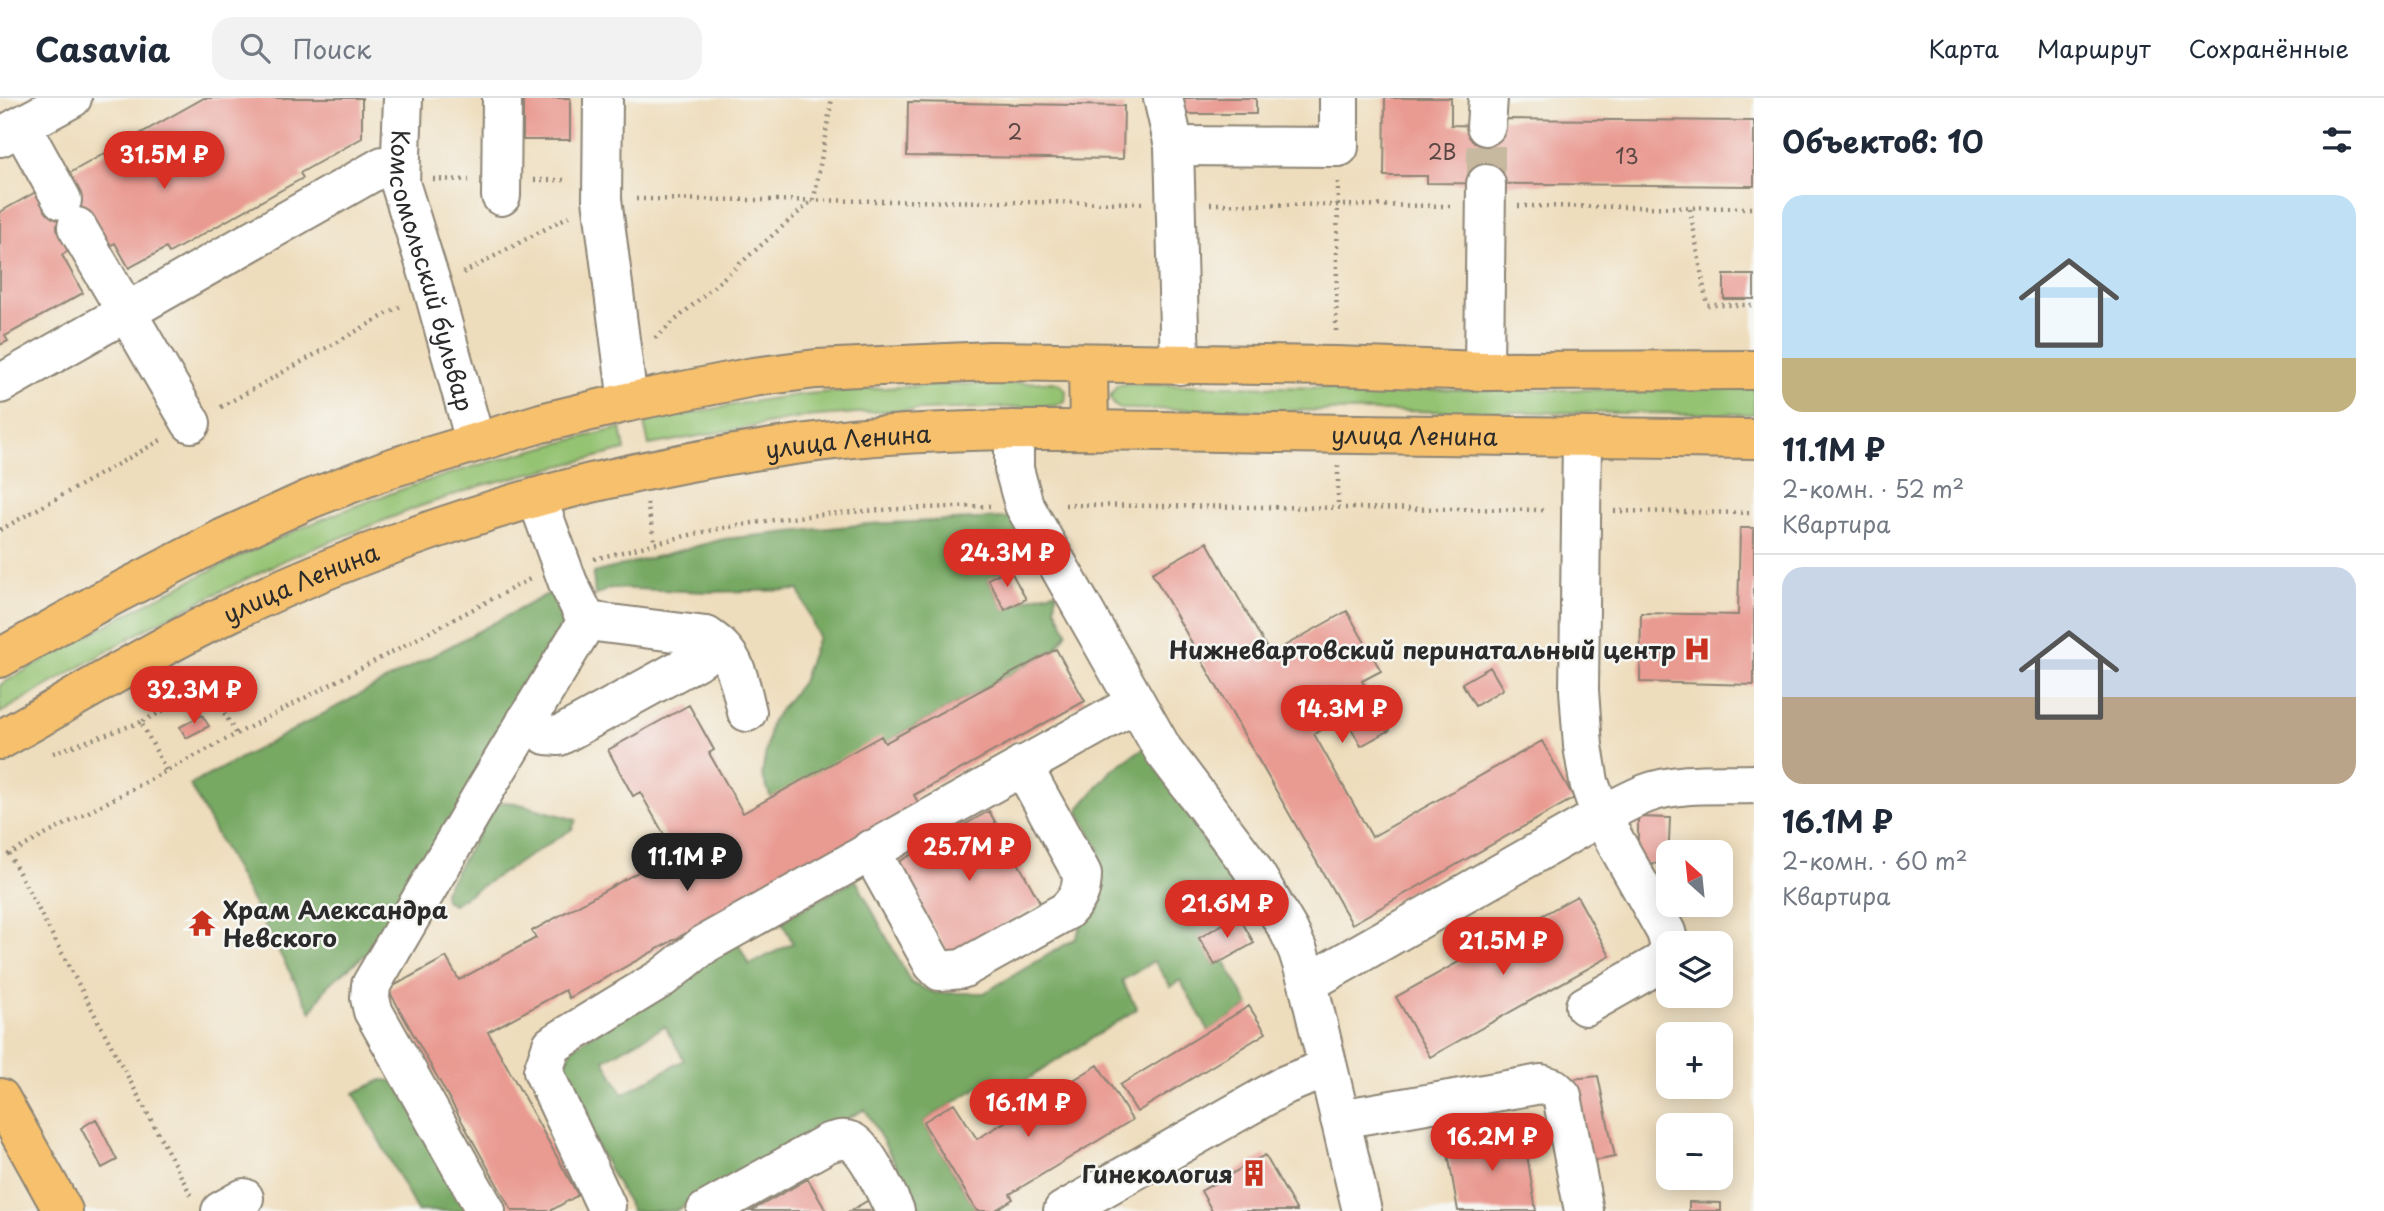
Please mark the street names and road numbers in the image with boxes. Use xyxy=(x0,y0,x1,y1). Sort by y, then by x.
street label: Комсомольский бульвар xyxy=(382,129,484,415)
street label: улица Ленина xyxy=(763,415,932,467)
street label: улица Ленина xyxy=(1331,416,1498,454)
street label: улица Ленина xyxy=(216,533,384,631)

